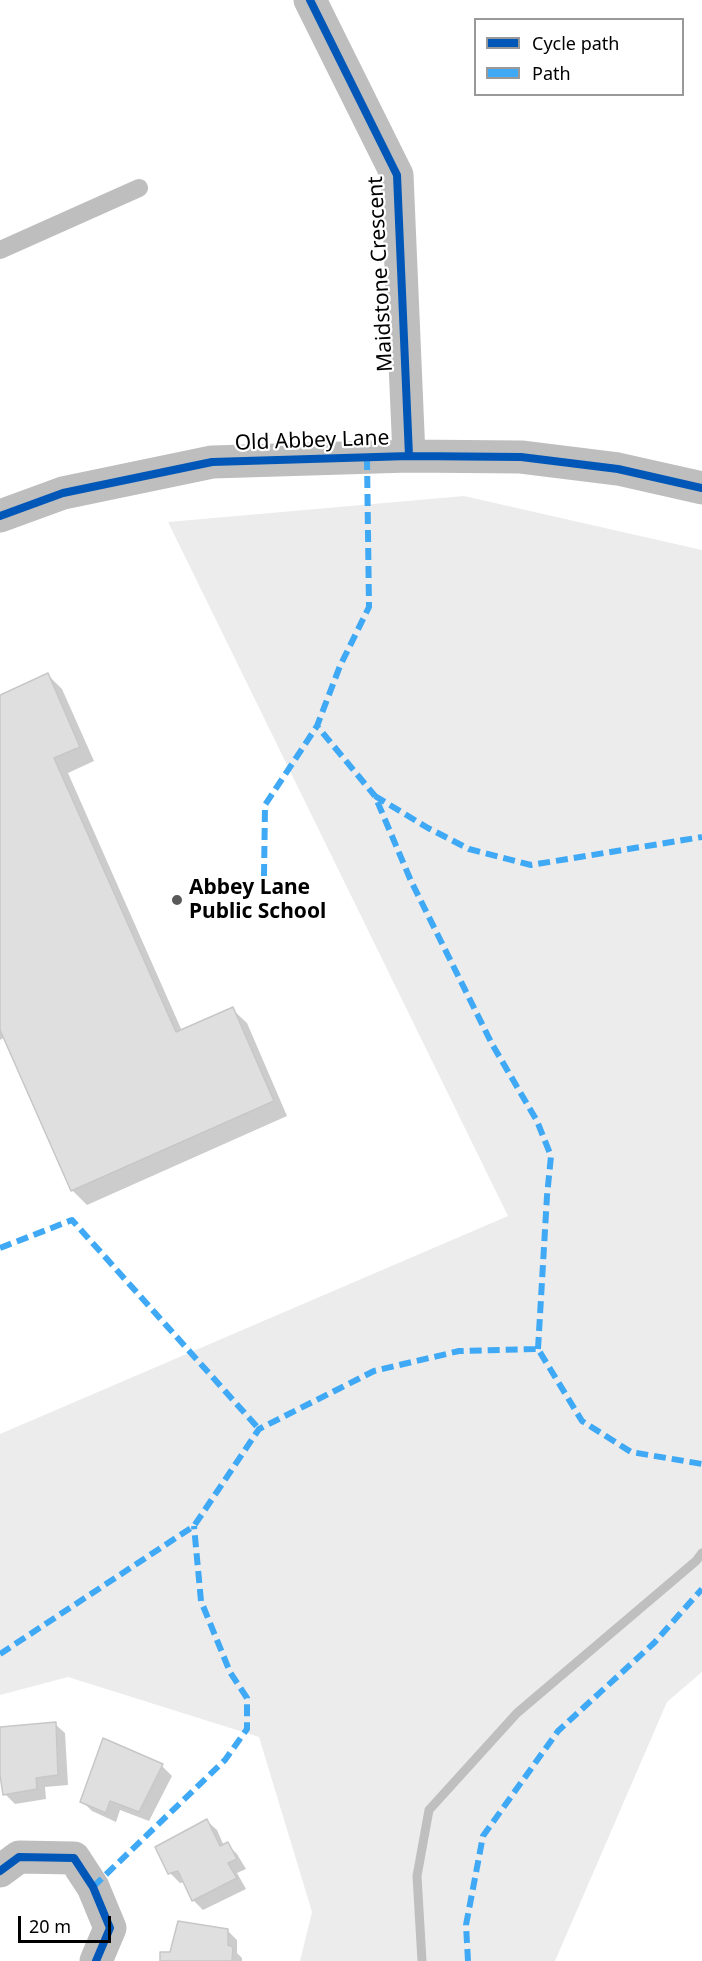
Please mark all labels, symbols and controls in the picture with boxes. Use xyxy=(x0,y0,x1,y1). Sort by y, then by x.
legend xyxy=(474,18,684,96)
text: Cycle path xyxy=(532,31,619,55)
text: Path xyxy=(532,61,571,85)
street label: Maidstone Crescent xyxy=(363,176,399,372)
street label: Old Abbey Lane xyxy=(234,426,390,456)
place label: Abbey Lane Public School xyxy=(189,875,326,925)
marker: Abbey Lane Public School xyxy=(170,893,184,907)
scale bar xyxy=(21,1904,114,1942)
text: 20 m xyxy=(29,1914,71,1938)

